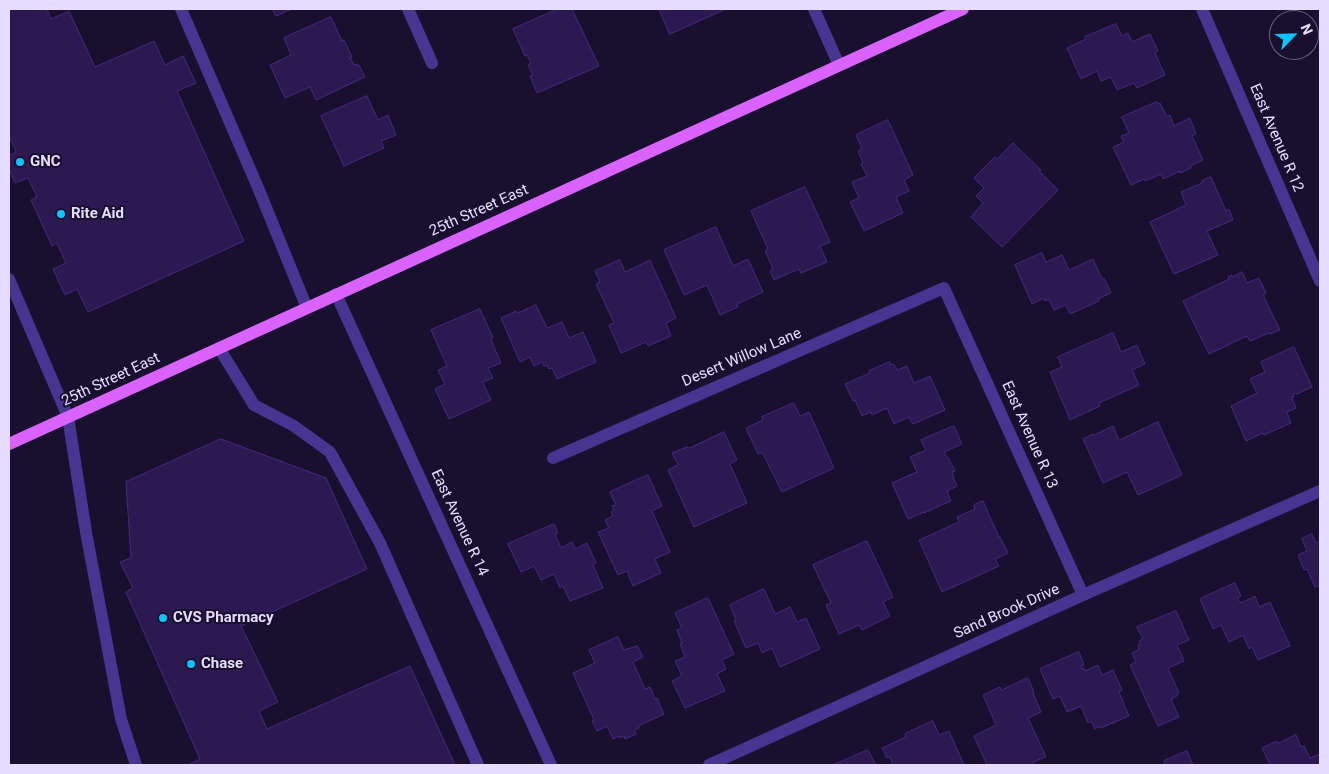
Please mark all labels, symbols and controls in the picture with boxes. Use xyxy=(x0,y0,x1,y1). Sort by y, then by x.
north arrow xyxy=(1269,10,1319,60)
text: N xyxy=(1297,22,1316,37)
street label: East Avenue R 12 xyxy=(1245,81,1307,195)
place label: GNC xyxy=(30,153,61,171)
marker: GNC xyxy=(14,156,26,168)
street label: 25th Street East xyxy=(427,181,531,241)
place label: Rite Aid xyxy=(71,205,124,223)
marker: Rite Aid xyxy=(55,208,67,220)
street label: Desert Willow Lane xyxy=(680,325,804,391)
street label: 25th Street East xyxy=(59,349,163,411)
street label: East Avenue R 13 xyxy=(997,379,1061,491)
street label: East Avenue R 14 xyxy=(426,467,492,579)
street label: Sand Brook Drive xyxy=(951,581,1063,643)
place label: CVS Pharmacy xyxy=(173,609,274,627)
marker: CVS Pharmacy xyxy=(157,612,169,624)
place label: Chase xyxy=(201,655,243,673)
marker: Chase xyxy=(185,658,197,670)

